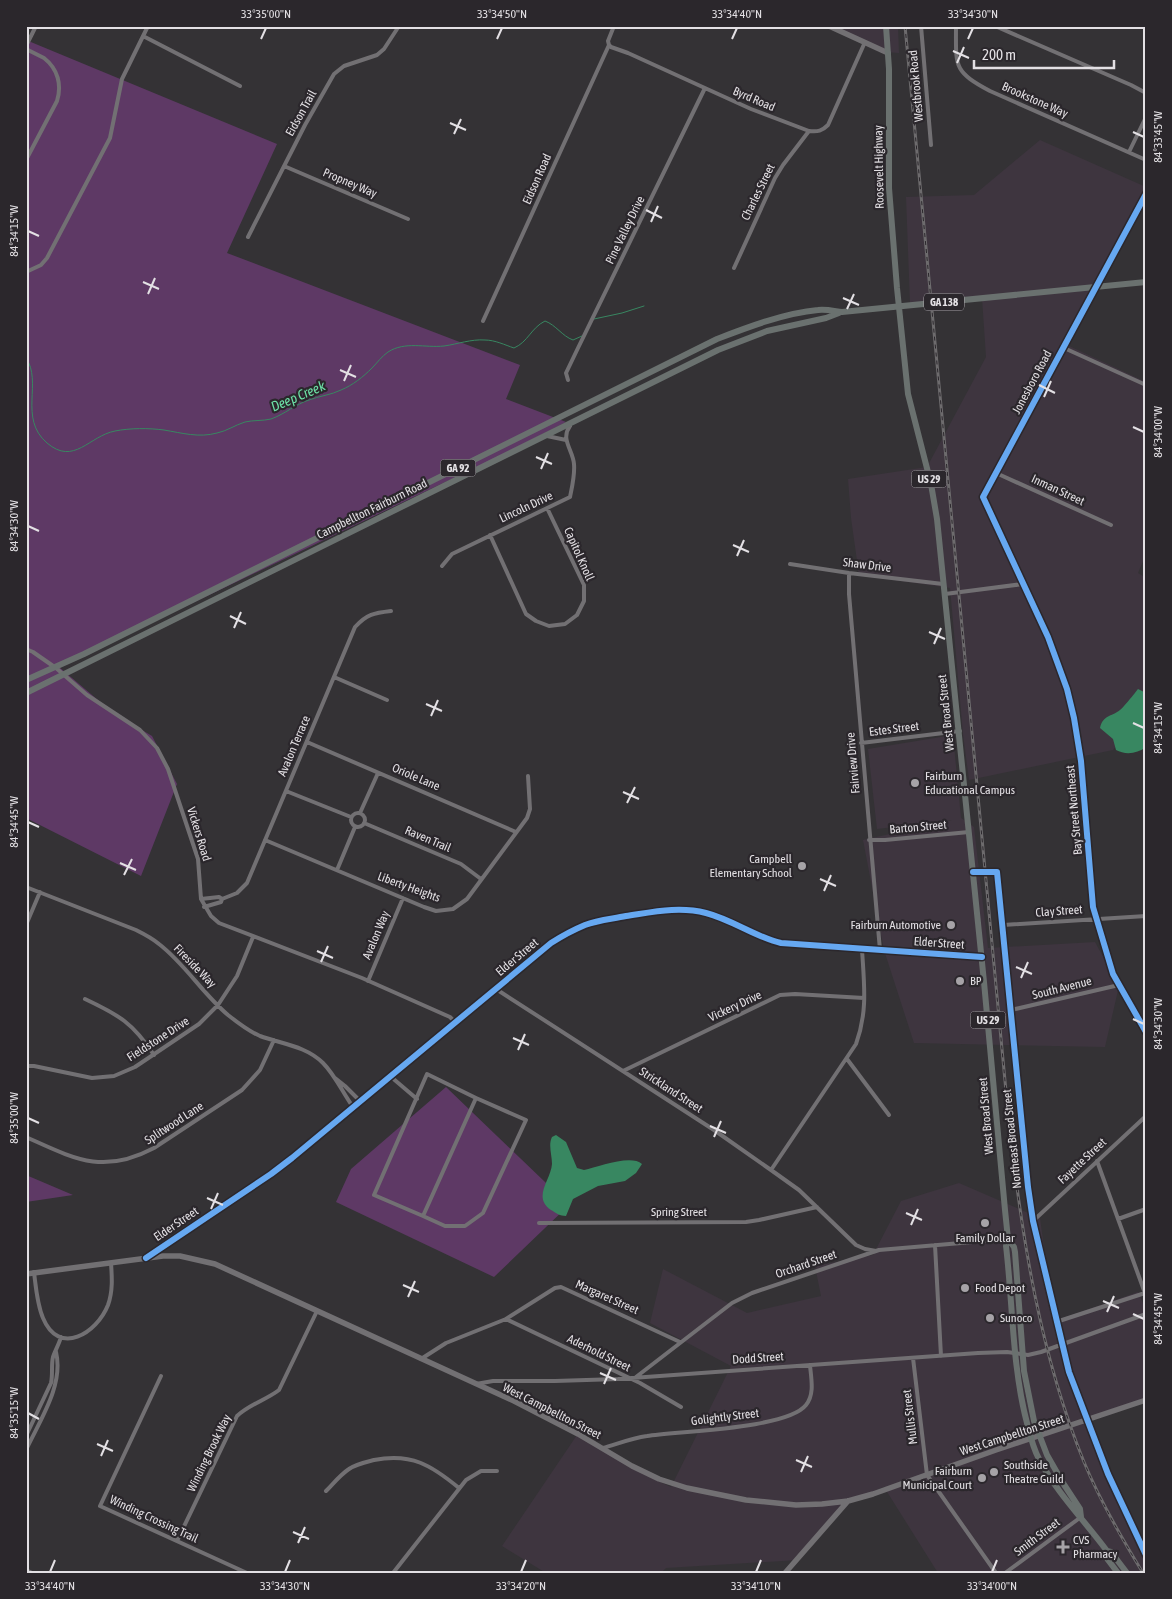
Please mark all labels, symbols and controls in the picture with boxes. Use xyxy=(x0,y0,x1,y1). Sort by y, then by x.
text: 33°35'00"N xyxy=(241,7,291,21)
text: 33°34'50"N xyxy=(477,7,527,21)
text: 33°34'40"N xyxy=(712,7,762,21)
text: 33°34'30"N xyxy=(948,7,998,21)
scale bar xyxy=(974,38,1114,70)
text: 200 m xyxy=(982,46,1016,63)
street label: Westbrook Road xyxy=(906,50,926,122)
street label: Brookstone Way xyxy=(1000,79,1070,121)
street label: Byrd Road xyxy=(731,84,777,114)
street label: Eidson Trail xyxy=(283,87,320,138)
text: 84°33'45"W xyxy=(1151,111,1165,163)
street label: Roosevelt Highway xyxy=(871,125,887,209)
street label: Eidson Road xyxy=(520,152,554,206)
street label: Charles Street xyxy=(738,161,778,223)
street label: Propney Way xyxy=(321,165,379,201)
street label: Pine Valley Drive xyxy=(603,194,647,266)
text: 84°34'15"W xyxy=(7,205,21,257)
road number: GA 138 xyxy=(924,294,964,310)
street label: Jonesboro Road xyxy=(1009,348,1055,416)
water label: Deep Creek xyxy=(268,377,328,415)
text: 84°34'00"W xyxy=(1151,406,1165,458)
road number: GA 92 xyxy=(440,459,476,476)
road number: US 29 xyxy=(912,470,946,488)
street label: Inman Street xyxy=(1029,472,1087,509)
street label: Campbellton Fairburn Road xyxy=(314,476,430,542)
street label: Lincoln Drive xyxy=(497,489,555,525)
text: 84°34'30"W xyxy=(7,500,21,552)
street label: Capitol Knoll xyxy=(561,525,597,584)
street label: Shaw Drive xyxy=(842,555,892,575)
street label: West Broad Street xyxy=(935,673,957,752)
text: 84°34'15"W xyxy=(1151,702,1165,754)
street label: Avalon Terrace xyxy=(275,713,313,779)
street label: Estes Street xyxy=(868,719,920,739)
street label: Fairview Drive xyxy=(843,732,863,794)
street label: Oriole Lane xyxy=(390,761,442,793)
street label: Bay Street Northeast xyxy=(1063,764,1085,855)
place label: Fairburn Educational Campus xyxy=(925,769,1015,797)
marker: Fairburn Educational Campus xyxy=(909,777,921,789)
text: 84°34'45"W xyxy=(7,796,21,848)
street label: Vickers Road xyxy=(184,805,214,863)
street label: Barton Street xyxy=(889,817,948,836)
street label: Raven Trail xyxy=(403,823,454,855)
place label: Campbell Elementary School xyxy=(710,852,793,880)
marker: Campbell Elementary School xyxy=(796,860,808,872)
street label: Liberty Heights xyxy=(376,869,442,905)
street label: Clay Street xyxy=(1035,902,1084,920)
street label: Avalon Way xyxy=(360,909,392,961)
place label: Fairburn Automotive xyxy=(851,918,941,932)
marker: Fairburn Automotive xyxy=(945,919,957,931)
street label: Elder Street xyxy=(913,934,965,952)
street label: Elder Street xyxy=(493,935,541,979)
street label: Fireside Way xyxy=(171,941,219,991)
place label: BP xyxy=(970,974,982,988)
street label: South Avenue xyxy=(1031,974,1093,1002)
marker: BP xyxy=(954,975,966,987)
street label: Vickery Drive xyxy=(706,988,764,1024)
text: 84°34'30"W xyxy=(1151,998,1165,1050)
road number: US 29 xyxy=(970,1012,1006,1028)
street label: Fieldstone Drive xyxy=(124,1014,192,1064)
street label: Strickland Street xyxy=(637,1064,706,1116)
street label: West Broad Street xyxy=(976,1076,996,1155)
street label: Northeast Broad Street xyxy=(1000,1088,1024,1189)
text: 84°35'00"W xyxy=(7,1092,21,1144)
street label: Splitwood Lane xyxy=(142,1099,206,1147)
street label: Fayette Street xyxy=(1055,1135,1109,1187)
street label: Elder Street xyxy=(151,1204,201,1244)
street label: Spring Street xyxy=(651,1205,708,1219)
marker: Family Dollar xyxy=(979,1217,991,1229)
place label: Family Dollar xyxy=(955,1231,1015,1245)
street label: Orchard Street xyxy=(774,1247,839,1281)
street label: Margaret Street xyxy=(573,1277,641,1317)
place label: Food Depot xyxy=(975,1281,1026,1295)
marker: Food Depot xyxy=(959,1282,971,1294)
text: 84°34'45"W xyxy=(1151,1293,1165,1345)
place label: Sunoco xyxy=(1000,1311,1033,1325)
marker: Sunoco xyxy=(984,1312,996,1324)
street label: Aderhold Street xyxy=(565,1332,633,1375)
street label: Dodd Street xyxy=(732,1349,785,1367)
street label: West Campbellton Street xyxy=(500,1380,604,1442)
text: 84°35'15"W xyxy=(7,1387,21,1439)
street label: Mullis Street xyxy=(900,1388,920,1445)
street label: Golightly Street xyxy=(690,1406,760,1428)
street label: West Campbellton Street xyxy=(958,1411,1066,1458)
street label: Winding Brook Way xyxy=(184,1412,234,1494)
place label: Southside Theatre Guild xyxy=(1004,1458,1064,1486)
place label: Fairburn Municipal Court xyxy=(903,1464,973,1492)
marker: Southside Theatre Guild xyxy=(988,1466,1000,1478)
marker: Fairburn Municipal Court xyxy=(976,1472,988,1484)
street label: Winding Crossing Trail xyxy=(107,1492,201,1546)
street label: Smith Street xyxy=(1011,1515,1063,1559)
place label: CVS Pharmacy xyxy=(1073,1533,1117,1561)
marker: CVS Pharmacy xyxy=(1057,1541,1069,1553)
text: 33°34'40"N xyxy=(25,1579,75,1593)
text: 33°34'30"N xyxy=(260,1579,310,1593)
text: 33°34'20"N xyxy=(496,1579,546,1593)
text: 33°34'10"N xyxy=(731,1579,781,1593)
text: 33°34'00"N xyxy=(967,1579,1017,1593)

